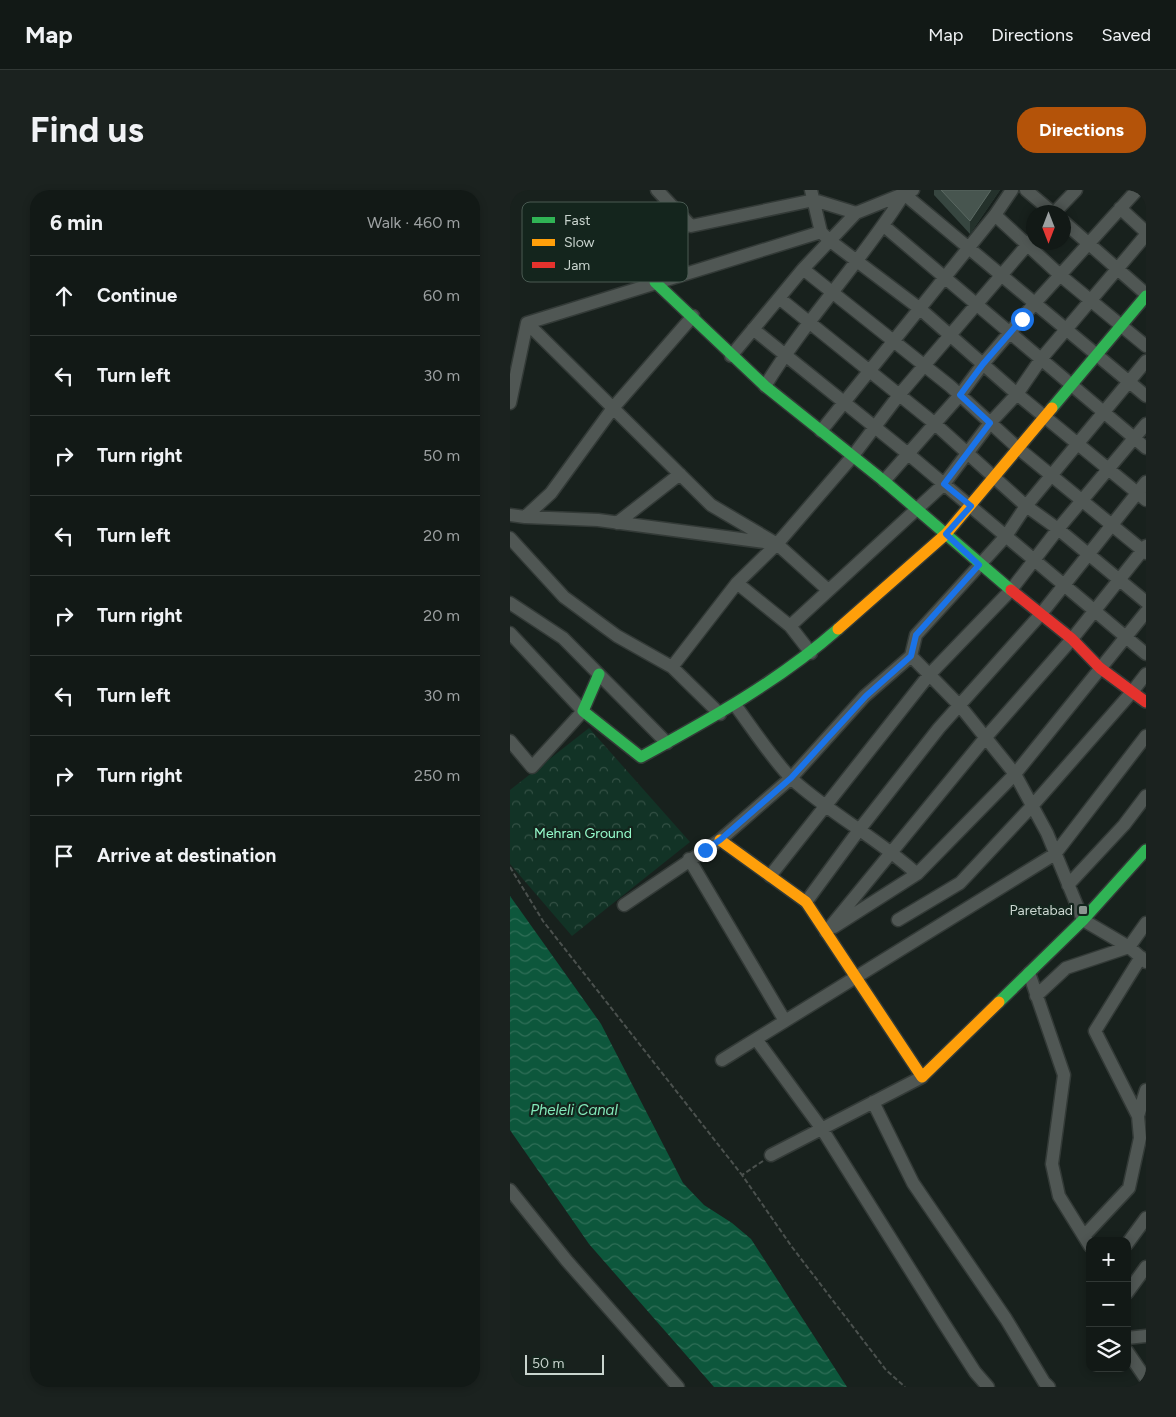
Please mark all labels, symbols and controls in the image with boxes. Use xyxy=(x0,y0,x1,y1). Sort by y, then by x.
text: Map xyxy=(25,20,73,49)
text: Map xyxy=(928,24,963,46)
text: Directions xyxy=(991,24,1073,46)
text: Saved xyxy=(1101,24,1151,46)
button: Directions xyxy=(1017,107,1146,153)
text: Find us xyxy=(30,109,144,151)
legend xyxy=(522,202,688,282)
north arrow xyxy=(1026,205,1071,250)
text: 6 min xyxy=(50,210,103,235)
text: Fast xyxy=(564,212,590,229)
text: Walk · 460 m xyxy=(367,213,460,232)
text: Slow xyxy=(564,234,595,251)
text: Jam xyxy=(564,257,590,274)
icon: ahead xyxy=(50,282,78,310)
text: Continue xyxy=(97,284,177,307)
text: 60 m xyxy=(423,286,460,305)
route start xyxy=(1011,308,1034,331)
icon: left xyxy=(50,362,78,390)
text: Turn left xyxy=(97,364,171,387)
text: 30 m xyxy=(423,366,460,385)
icon: right xyxy=(50,442,78,470)
text: Turn right xyxy=(97,444,183,467)
text: 50 m xyxy=(423,446,460,465)
icon: left xyxy=(50,522,78,550)
text: Turn left xyxy=(97,524,171,547)
text: 20 m xyxy=(423,526,460,545)
icon: right xyxy=(50,602,78,630)
text: Turn right xyxy=(97,604,183,627)
text: 20 m xyxy=(423,606,460,625)
icon: left xyxy=(50,682,78,710)
text: Turn left xyxy=(97,684,171,707)
text: 30 m xyxy=(423,686,460,705)
icon: right xyxy=(50,762,78,790)
text: Turn right xyxy=(97,764,183,787)
text: 250 m xyxy=(414,766,460,785)
park label: Mehran Ground xyxy=(534,825,632,842)
route end xyxy=(694,839,717,862)
icon: arrive xyxy=(50,842,78,870)
text: Arrive at destination xyxy=(97,844,276,867)
place label: Paretabad xyxy=(1010,902,1073,919)
marker: Paretabad xyxy=(1077,904,1089,916)
water label: Pheleli Canal xyxy=(530,1101,618,1119)
map controls xyxy=(1086,1237,1131,1372)
button: + xyxy=(1086,1237,1131,1282)
button: − xyxy=(1086,1282,1131,1327)
button: layers xyxy=(1086,1327,1131,1372)
scale bar xyxy=(525,1352,604,1375)
text: 50 m xyxy=(532,1355,564,1372)

